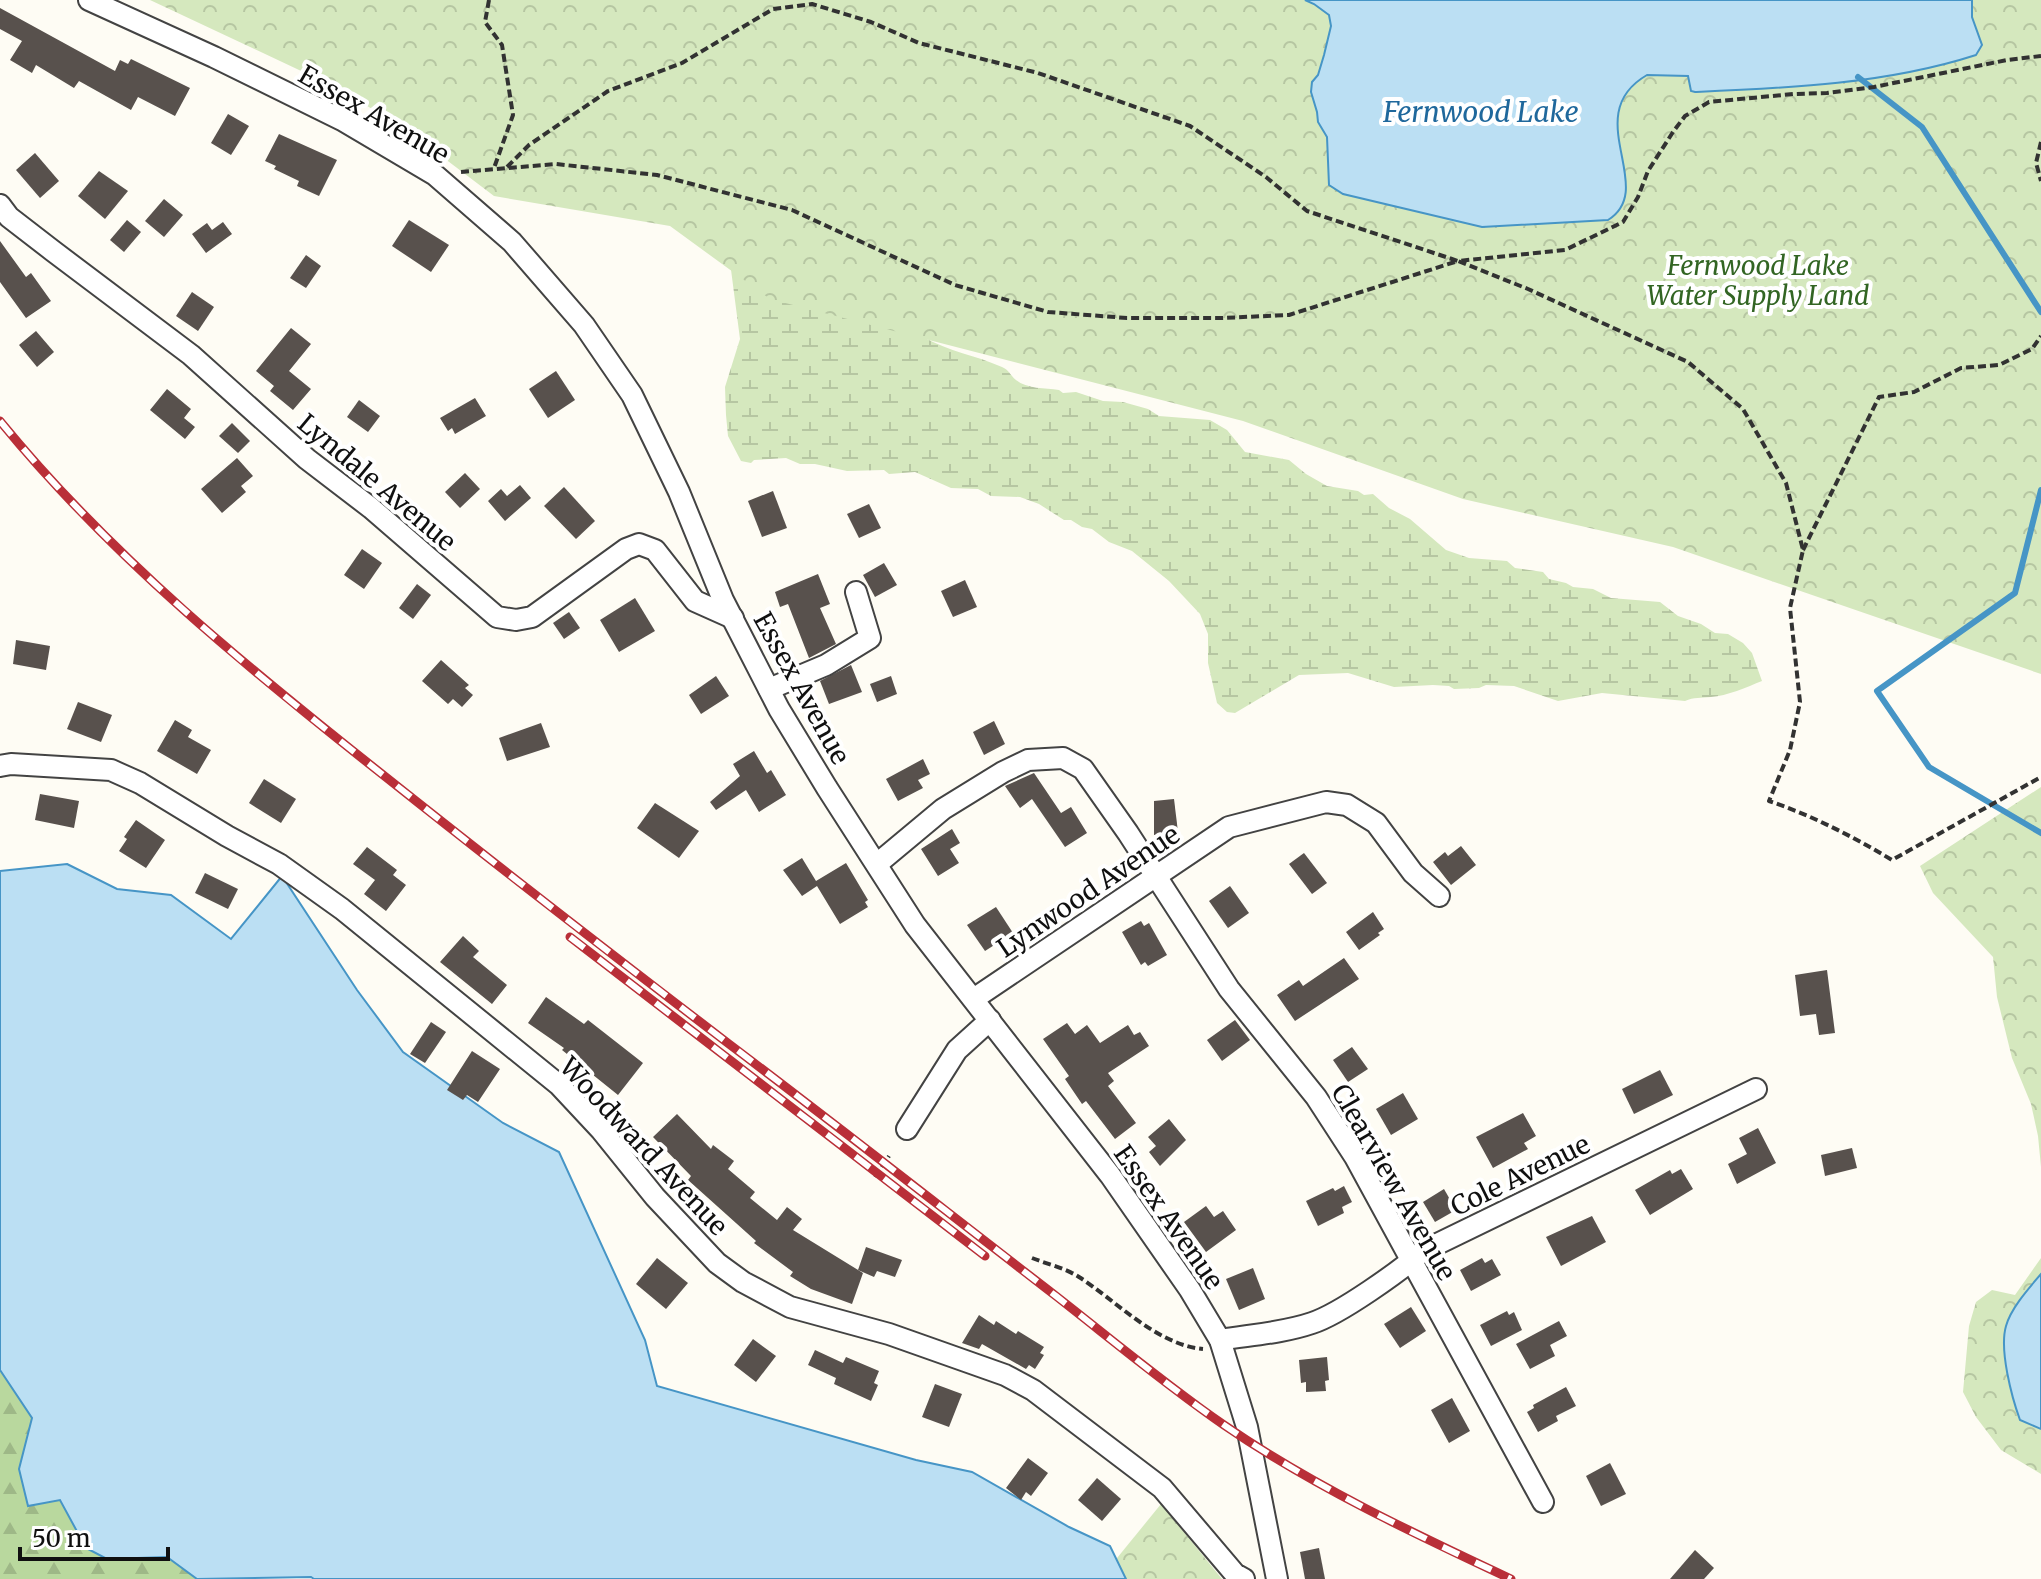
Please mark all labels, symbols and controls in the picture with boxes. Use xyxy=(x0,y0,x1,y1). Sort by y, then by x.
street label: Essex Avenue xyxy=(293,57,455,171)
water label: Fernwood Lake xyxy=(1382,94,1579,130)
park label: Fernwood Lake Water Supply Land xyxy=(1647,249,1869,312)
street label: Lyndale Avenue xyxy=(291,406,463,558)
street label: Essex Avenue xyxy=(747,606,857,770)
street label: Lynwood Avenue xyxy=(990,818,1186,964)
street label: Woodward Avenue xyxy=(552,1049,735,1242)
street label: Clearview Avenue xyxy=(1324,1078,1464,1286)
street label: Cole Avenue xyxy=(1445,1127,1595,1223)
street label: Essex Avenue xyxy=(1107,1138,1231,1296)
scale bar xyxy=(20,1511,168,1561)
text: 50 m xyxy=(32,1523,91,1554)

